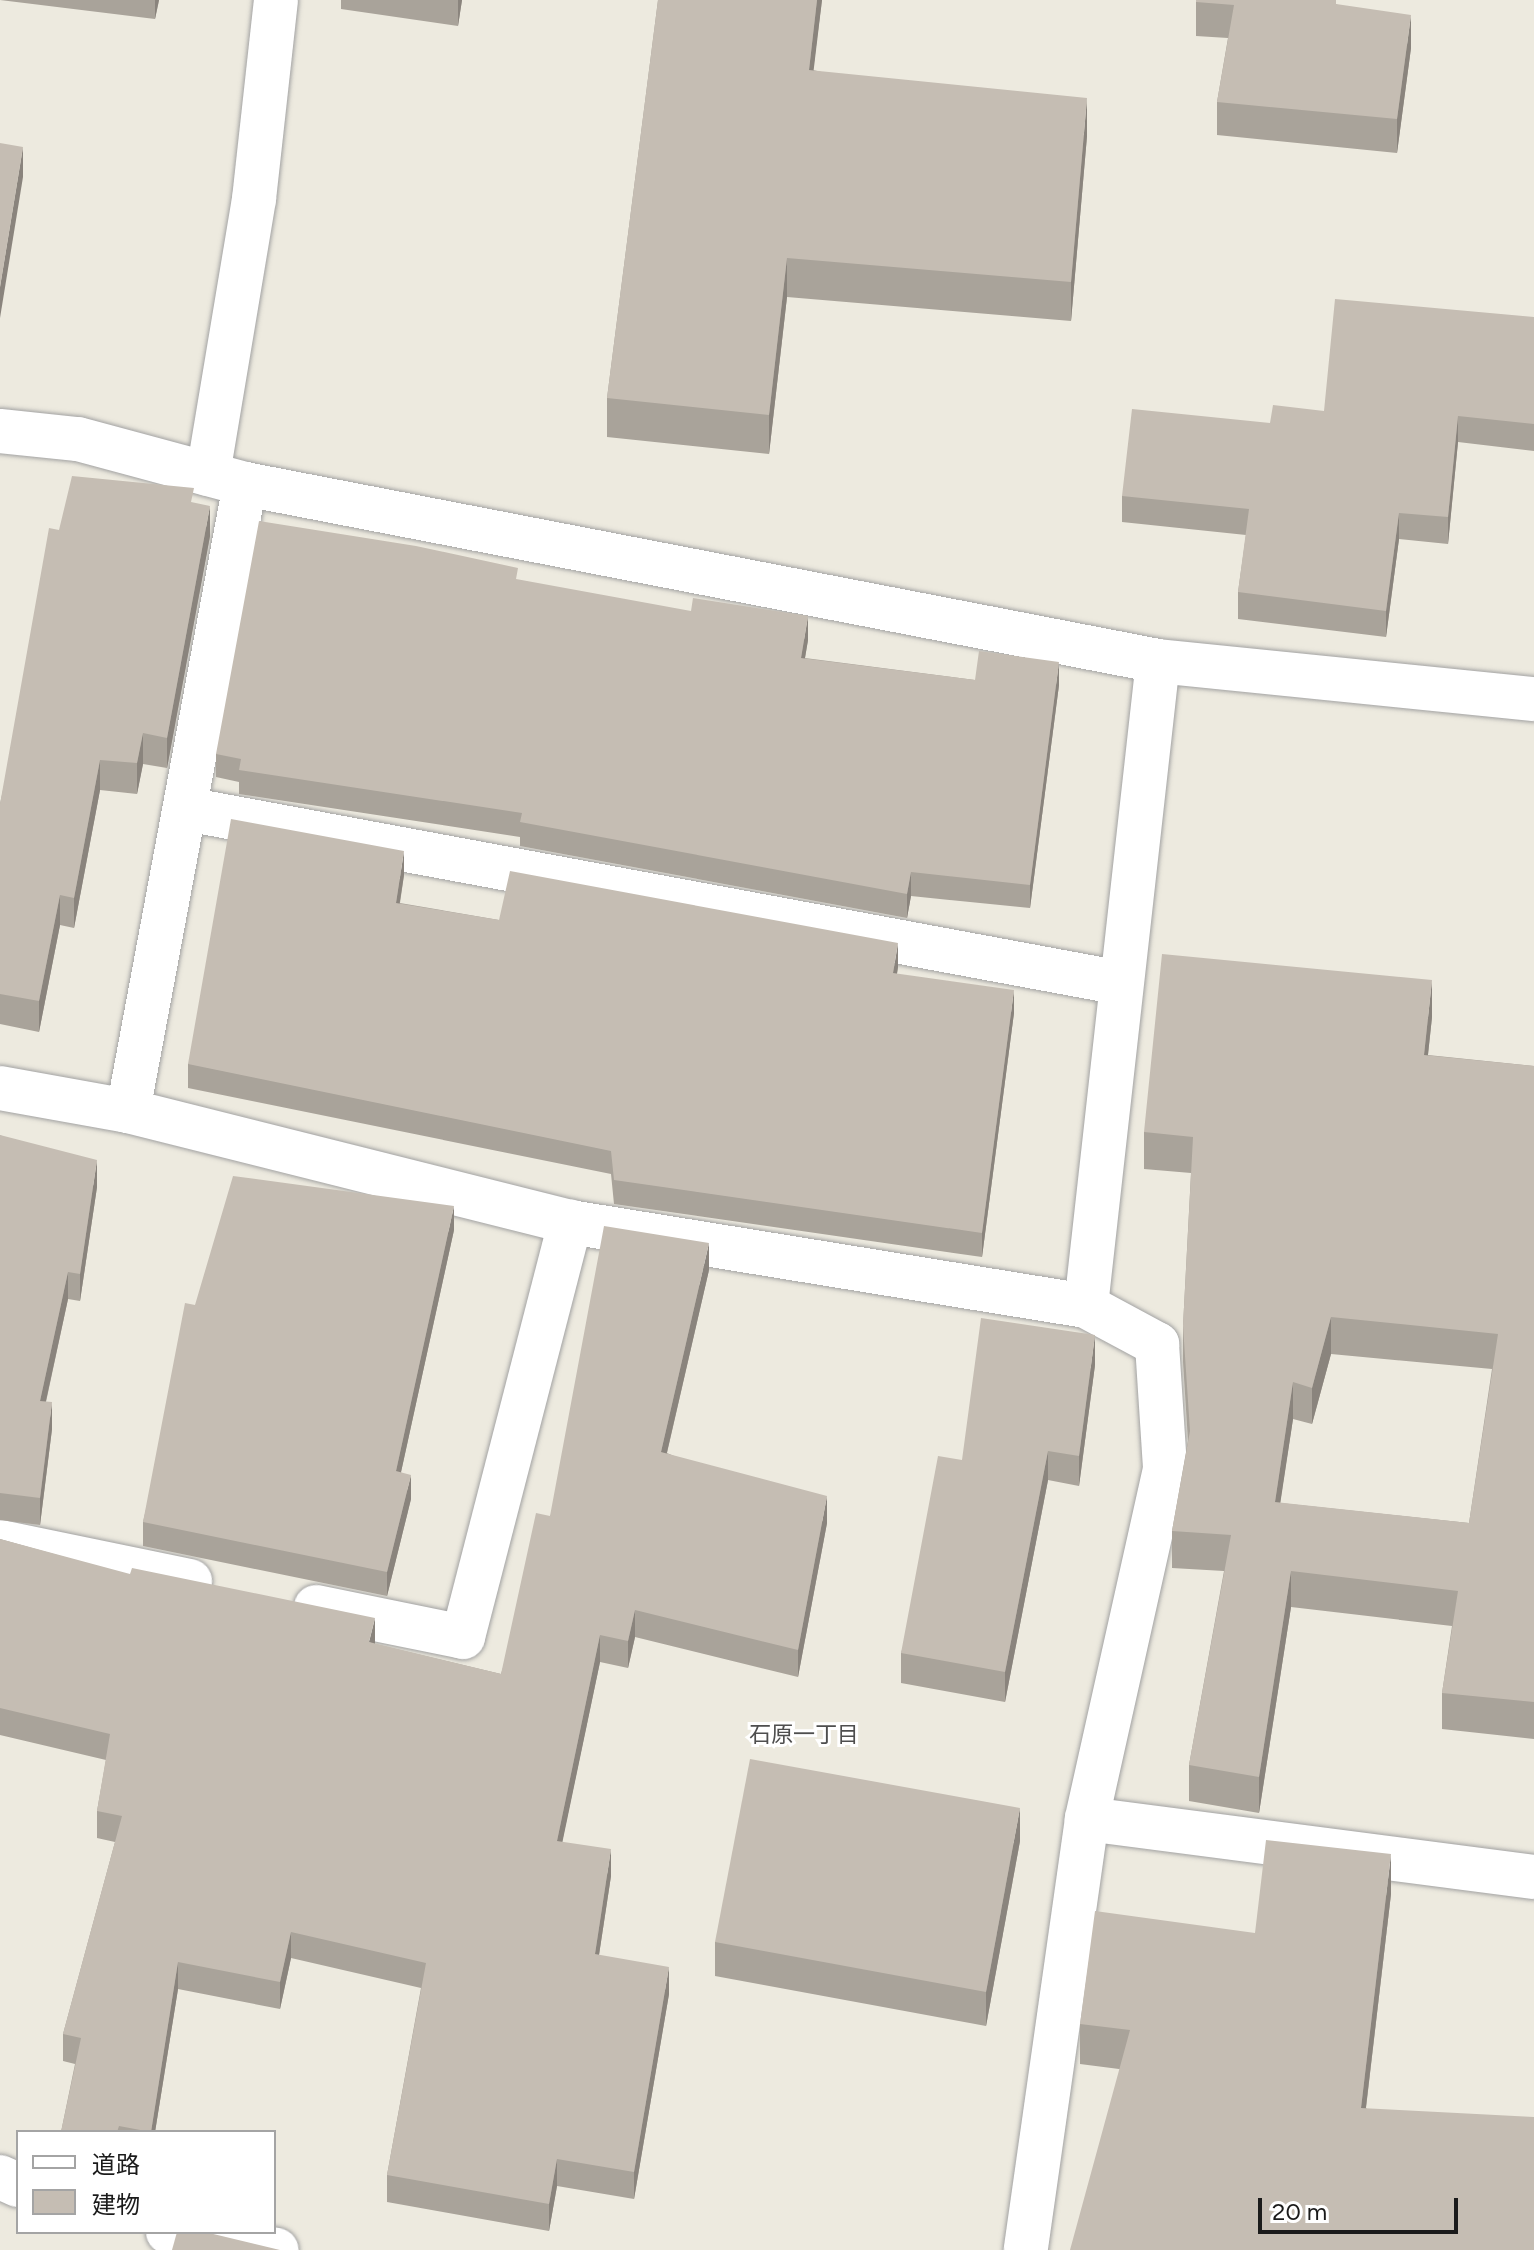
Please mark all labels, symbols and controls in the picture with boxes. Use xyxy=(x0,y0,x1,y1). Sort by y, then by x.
district label: 石原一丁目 xyxy=(749,1722,859,1748)
legend xyxy=(16,2130,276,2234)
text: 道路 xyxy=(92,2150,140,2179)
scale bar xyxy=(1262,2182,1462,2232)
text: 建物 xyxy=(92,2190,140,2219)
text: 20 m xyxy=(1272,2197,1327,2226)

